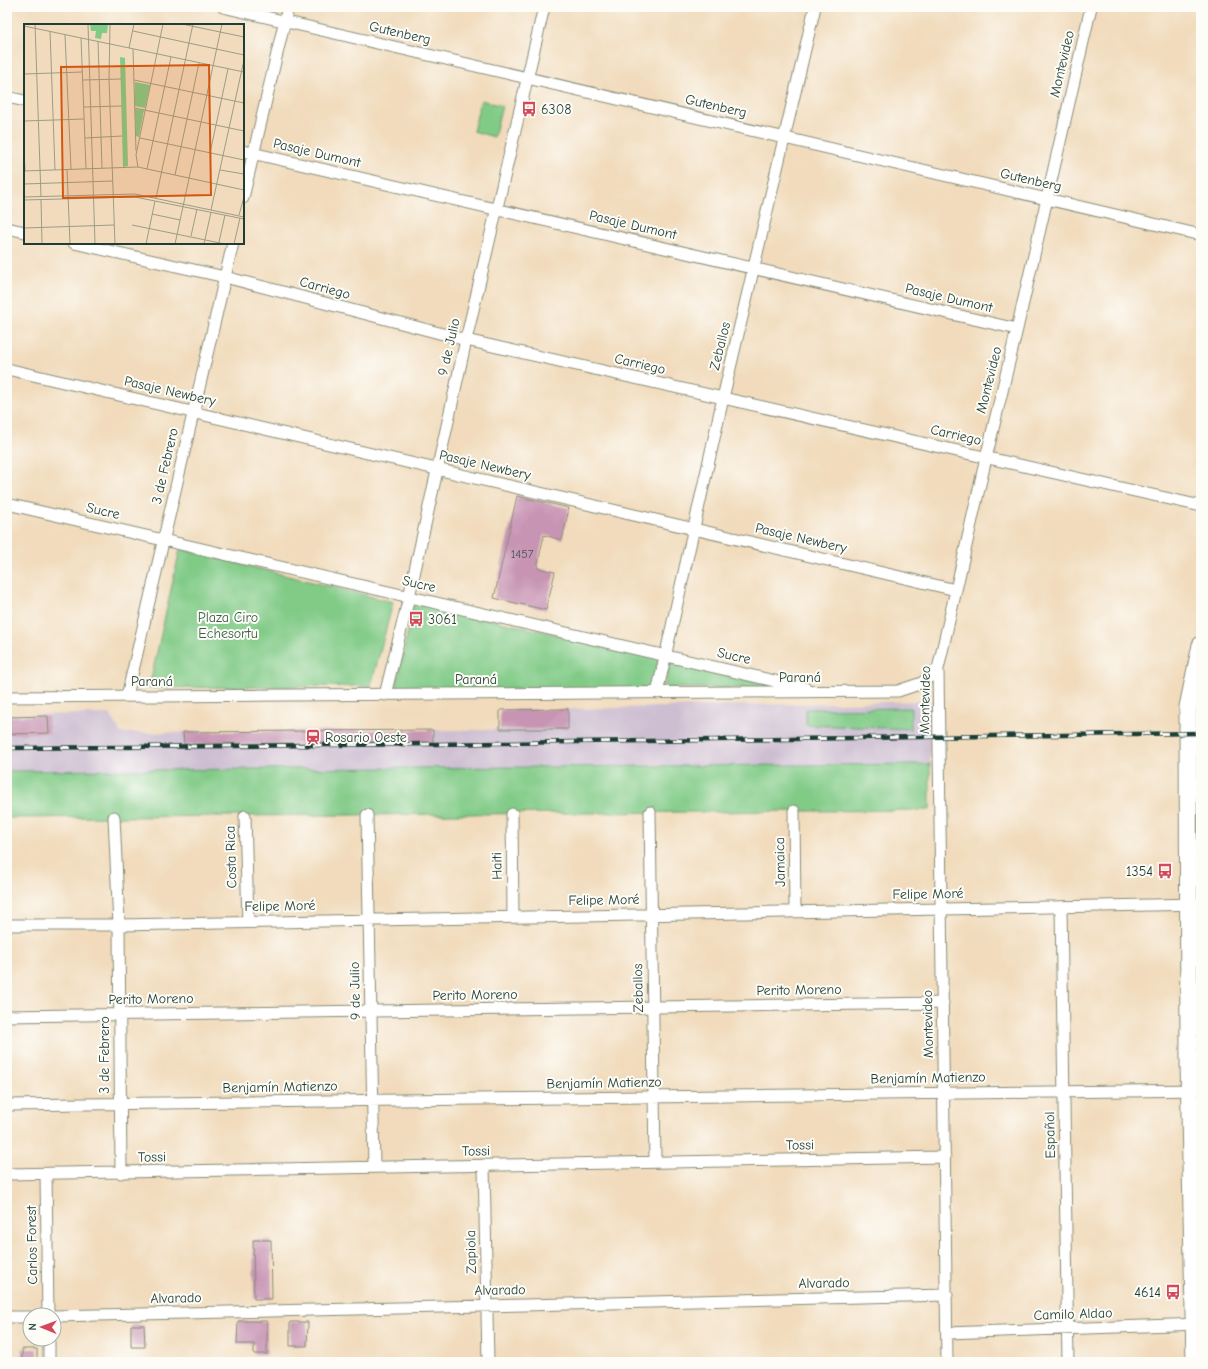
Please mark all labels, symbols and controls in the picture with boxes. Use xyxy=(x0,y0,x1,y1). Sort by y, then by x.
street label: Gutenberg xyxy=(368,18,432,48)
inset map xyxy=(24,24,244,244)
street label: Montevideo xyxy=(1046,29,1078,99)
street label: Gutenberg xyxy=(684,91,748,121)
bus stop icon: 6308 xyxy=(520,100,538,118)
place label: 6308 xyxy=(541,101,571,118)
street label: Pasaje Dumont xyxy=(272,135,363,172)
street label: Gutenberg xyxy=(999,165,1063,195)
street label: Pasaje Dumont xyxy=(588,207,679,244)
street label: Carriego xyxy=(298,273,352,303)
street label: Pasaje Dumont xyxy=(904,280,995,317)
street label: 9 de Julio xyxy=(434,317,464,377)
street label: Zeballos xyxy=(706,320,734,372)
street label: Montevideo xyxy=(972,345,1006,415)
street label: Carriego xyxy=(613,350,667,378)
street label: Pasaje Newbery xyxy=(123,372,218,410)
street label: Carriego xyxy=(929,421,983,449)
street label: 3 de Febrero xyxy=(148,426,182,506)
street label: Pasaje Newbery xyxy=(438,446,533,484)
street label: Sucre xyxy=(85,499,121,523)
street label: Pasaje Newbery xyxy=(754,519,849,557)
house number: 1457 xyxy=(511,547,534,561)
street label: Sucre xyxy=(401,572,437,596)
park label: Plaza Ciro Echesortu xyxy=(198,609,258,642)
bus stop icon: 3061 xyxy=(407,610,425,628)
place label: 3061 xyxy=(428,611,457,628)
street label: Sucre xyxy=(716,644,752,668)
street label: Montevideo xyxy=(916,666,934,734)
street label: Paraná xyxy=(779,669,821,686)
street label: Paraná xyxy=(455,671,497,688)
street label: Paraná xyxy=(131,673,173,690)
station icon: Rosario Oeste xyxy=(304,728,322,746)
place label: Rosario Oeste xyxy=(325,729,407,746)
street label: Costa Rica xyxy=(221,825,241,889)
street label: Jamaica xyxy=(771,837,789,887)
street label: Haiti xyxy=(488,852,506,880)
bus stop icon: 1354 xyxy=(1156,862,1174,880)
place label: 1354 xyxy=(1126,863,1153,880)
street label: Felipe Moré xyxy=(892,885,964,903)
street label: Felipe Moré xyxy=(568,891,640,909)
street label: Felipe Moré xyxy=(244,897,316,915)
street label: 9 de Julio xyxy=(346,962,364,1020)
street label: Zeballos xyxy=(629,963,647,1013)
street label: Perito Moreno xyxy=(756,981,842,999)
street label: Perito Moreno xyxy=(432,986,518,1004)
street label: Perito Moreno xyxy=(108,990,194,1008)
street label: Montevideo xyxy=(919,990,937,1058)
street label: 3 de Febrero xyxy=(96,1016,113,1094)
street label: Benjamín Matienzo xyxy=(870,1068,986,1088)
street label: Benjamín Matienzo xyxy=(546,1073,662,1093)
street label: Benjamín Matienzo xyxy=(222,1077,338,1097)
street label: Español xyxy=(1041,1111,1059,1159)
street label: Tossi xyxy=(786,1136,814,1154)
street label: Tossi xyxy=(462,1142,490,1160)
street label: Tossi xyxy=(138,1148,166,1166)
street label: Carlos Forest xyxy=(23,1204,41,1285)
street label: Zapiola xyxy=(462,1230,480,1274)
street label: Alvarado xyxy=(798,1274,850,1292)
street label: Alvarado xyxy=(474,1281,526,1299)
bus stop icon: 4614 xyxy=(1164,1283,1182,1301)
place label: 4614 xyxy=(1134,1284,1161,1301)
street label: Alvarado xyxy=(150,1289,202,1307)
street label: Camilo Aldao xyxy=(1033,1304,1113,1324)
north arrow xyxy=(22,1307,62,1347)
text: N xyxy=(26,1323,39,1331)

